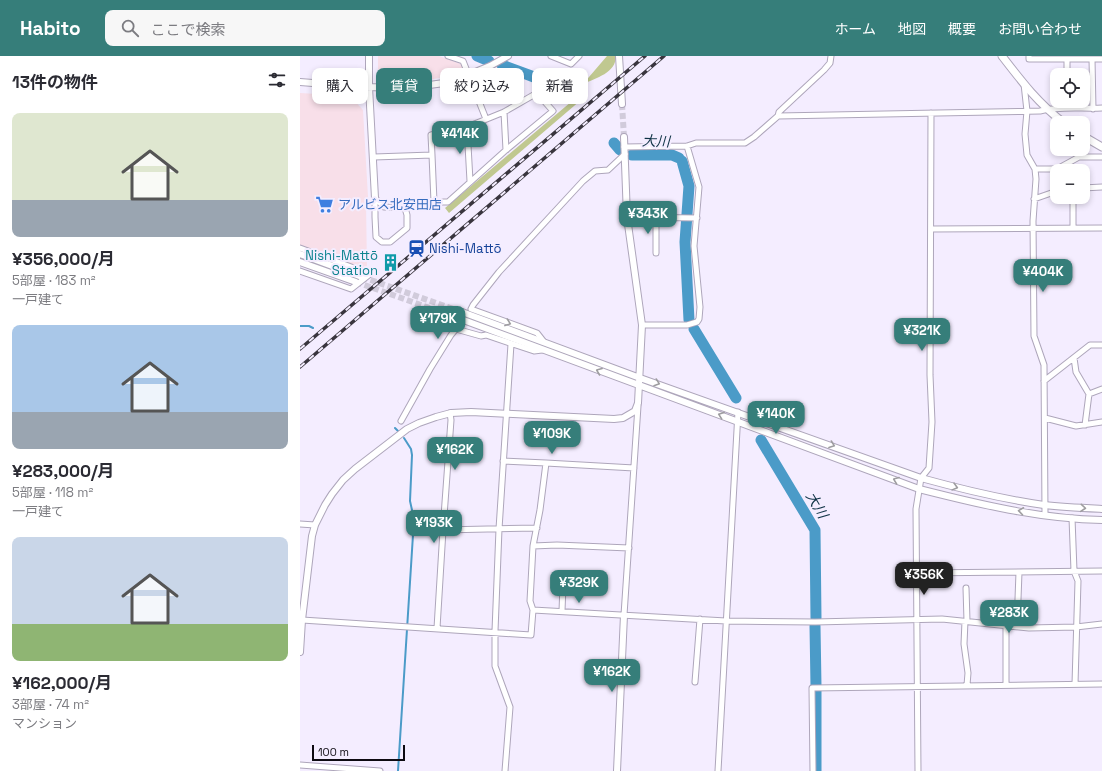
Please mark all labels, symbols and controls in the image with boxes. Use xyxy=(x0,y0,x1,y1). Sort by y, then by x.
search box xyxy=(105,10,385,46)
text: Habito xyxy=(20,16,81,41)
icon: search xyxy=(119,17,141,39)
text: ここで検索 xyxy=(151,20,226,39)
text: ホーム xyxy=(834,20,876,38)
text: 地図 xyxy=(898,20,926,38)
text: 概要 xyxy=(948,20,976,38)
text: お問い合わせ xyxy=(998,20,1082,38)
chip: 購入 xyxy=(312,68,368,104)
chip: 賃貸 xyxy=(376,68,432,104)
chip: 絞り込み xyxy=(440,68,524,104)
chip: 新着 xyxy=(532,68,588,104)
map controls xyxy=(1050,68,1090,204)
button: locate xyxy=(1050,68,1090,108)
icon: filters xyxy=(266,69,288,91)
text: 13件の物件 xyxy=(12,71,98,93)
button: + xyxy=(1050,116,1090,156)
pin: ¥414K xyxy=(432,121,488,155)
text: ¥414K xyxy=(441,125,479,142)
water label: 大川 xyxy=(642,132,672,151)
icon: home xyxy=(114,139,186,211)
button: − xyxy=(1050,164,1090,204)
supermarket icon: アルビス北安田店 xyxy=(315,194,335,214)
place label: アルビス北安田店 xyxy=(338,196,442,213)
pin: ¥343K xyxy=(620,201,676,235)
text: ¥343K xyxy=(628,205,668,222)
station icon: Nishi-Mattō xyxy=(406,238,426,258)
place label: Nishi-Mattō xyxy=(429,240,502,257)
place label: Nishi-Mattō Station xyxy=(305,247,378,279)
text: ¥356,000/月 xyxy=(12,248,115,270)
building icon: Nishi-Mattō Station xyxy=(381,252,401,272)
pin: ¥404K xyxy=(1015,259,1071,293)
text: ¥404K xyxy=(1022,263,1064,280)
text: 5部屋 · 183 m² xyxy=(12,272,96,289)
text: 一戸建て xyxy=(12,291,64,308)
pin: ¥179K xyxy=(410,306,466,340)
text: ¥179K xyxy=(419,310,457,327)
one-way arrow xyxy=(504,318,511,326)
pin: ¥321K xyxy=(894,318,950,352)
text: ¥321K xyxy=(903,322,941,339)
icon: home xyxy=(114,351,186,423)
one-way arrow xyxy=(596,367,603,375)
one-way arrow xyxy=(653,379,660,387)
pin: ¥140K xyxy=(748,401,804,435)
text: ¥140K xyxy=(757,405,795,422)
one-way arrow xyxy=(718,411,725,420)
pin: ¥109K xyxy=(524,421,580,455)
text: ¥109K xyxy=(533,425,571,442)
pin: ¥162K xyxy=(427,437,483,471)
text: ¥162K xyxy=(436,441,474,458)
one-way arrow xyxy=(828,441,835,449)
text: ¥283,000/月 xyxy=(12,460,115,482)
one-way arrow xyxy=(892,477,899,485)
one-way arrow xyxy=(951,482,958,491)
text: 5部屋 · 118 m² xyxy=(12,484,93,501)
water label: 大川 xyxy=(802,488,833,523)
text: 一戸建て xyxy=(12,503,64,520)
one-way arrow xyxy=(1080,503,1086,512)
one-way arrow xyxy=(1018,507,1025,516)
pin: ¥193K xyxy=(406,510,462,544)
text: ¥193K xyxy=(415,514,453,531)
pin: ¥356K xyxy=(896,562,952,596)
icon: home xyxy=(114,563,186,635)
text: ¥356K xyxy=(904,566,944,583)
pin: ¥329K xyxy=(551,570,607,604)
text: ¥329K xyxy=(559,574,599,591)
pin: ¥283K xyxy=(981,600,1037,634)
text: ¥283K xyxy=(989,604,1029,621)
pin: ¥162K xyxy=(584,659,640,693)
text: ¥162K xyxy=(593,663,631,680)
text: ¥162,000/月 xyxy=(12,672,112,694)
text: 3部屋 · 74 m² xyxy=(12,696,89,713)
text: マンション xyxy=(12,715,77,732)
scale bar xyxy=(312,743,405,762)
text: 100 m xyxy=(318,745,349,759)

